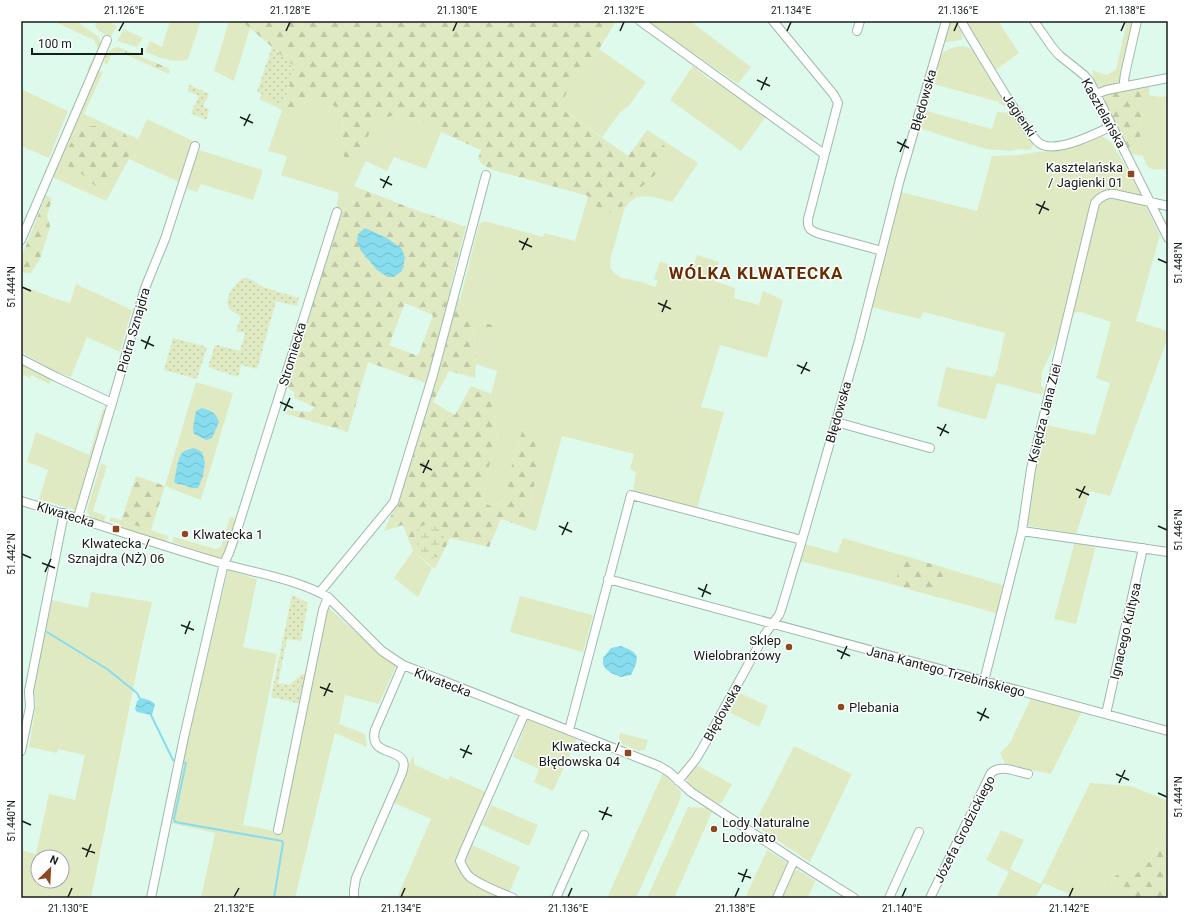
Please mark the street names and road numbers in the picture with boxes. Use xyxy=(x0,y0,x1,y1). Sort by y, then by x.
street label: Błędowska xyxy=(908,68,939,133)
street label: Kasztelańska xyxy=(1078,76,1129,151)
street label: Jagienki xyxy=(1000,91,1039,140)
street label: Piotra Sznajdra xyxy=(114,286,153,374)
street label: Stromiecka xyxy=(276,321,309,388)
street label: Księdza Jana Ziei xyxy=(1025,362,1064,464)
street label: Błędowska xyxy=(823,380,854,445)
street label: Klwatecka xyxy=(35,499,97,530)
street label: Ignacego Kultysa xyxy=(1107,581,1144,681)
street label: Jana Kantego Trzebińskiego xyxy=(865,643,1027,700)
street label: Klwatecka xyxy=(412,665,473,700)
street label: Błędowska xyxy=(701,681,744,744)
street label: Józefa Grodzickiego xyxy=(931,773,998,885)

